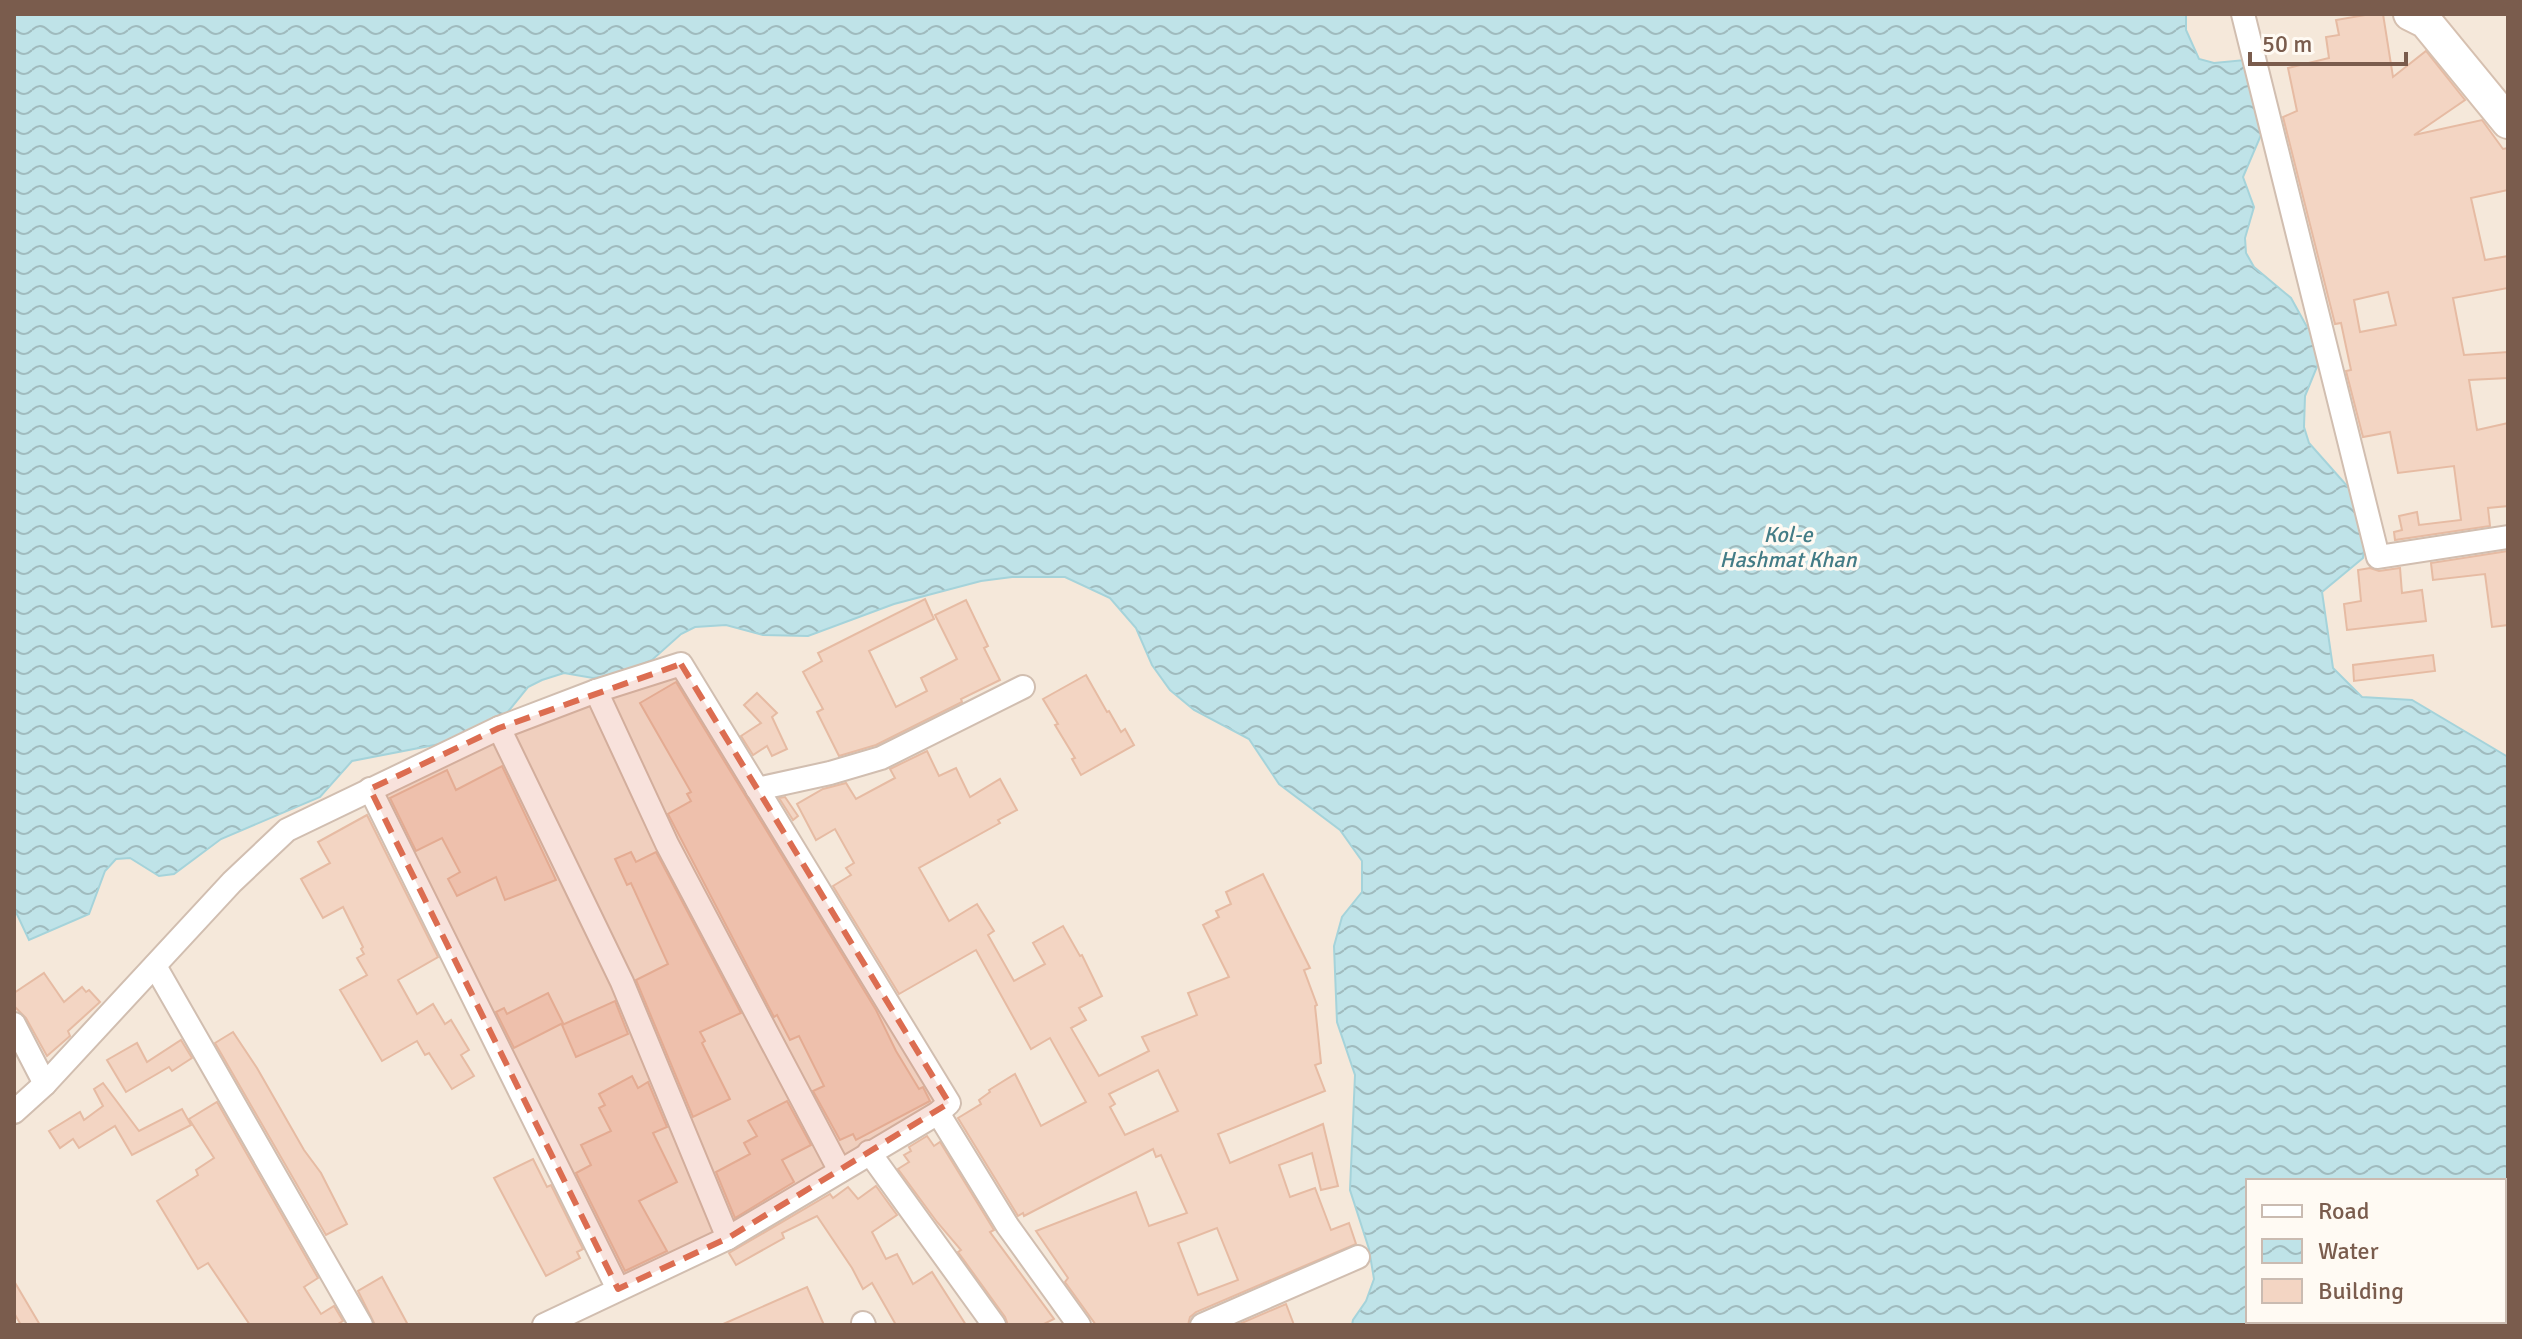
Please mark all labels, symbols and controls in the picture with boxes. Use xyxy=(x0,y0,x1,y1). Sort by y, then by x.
scale bar xyxy=(2250,16,2406,66)
text: 50 m xyxy=(2262,29,2312,59)
water label: Kol-e Hashmat Khan xyxy=(1720,521,1857,573)
legend xyxy=(2246,1179,2506,1323)
text: Road xyxy=(2318,1196,2369,1226)
text: Water xyxy=(2318,1236,2379,1266)
text: Building xyxy=(2318,1276,2404,1306)

